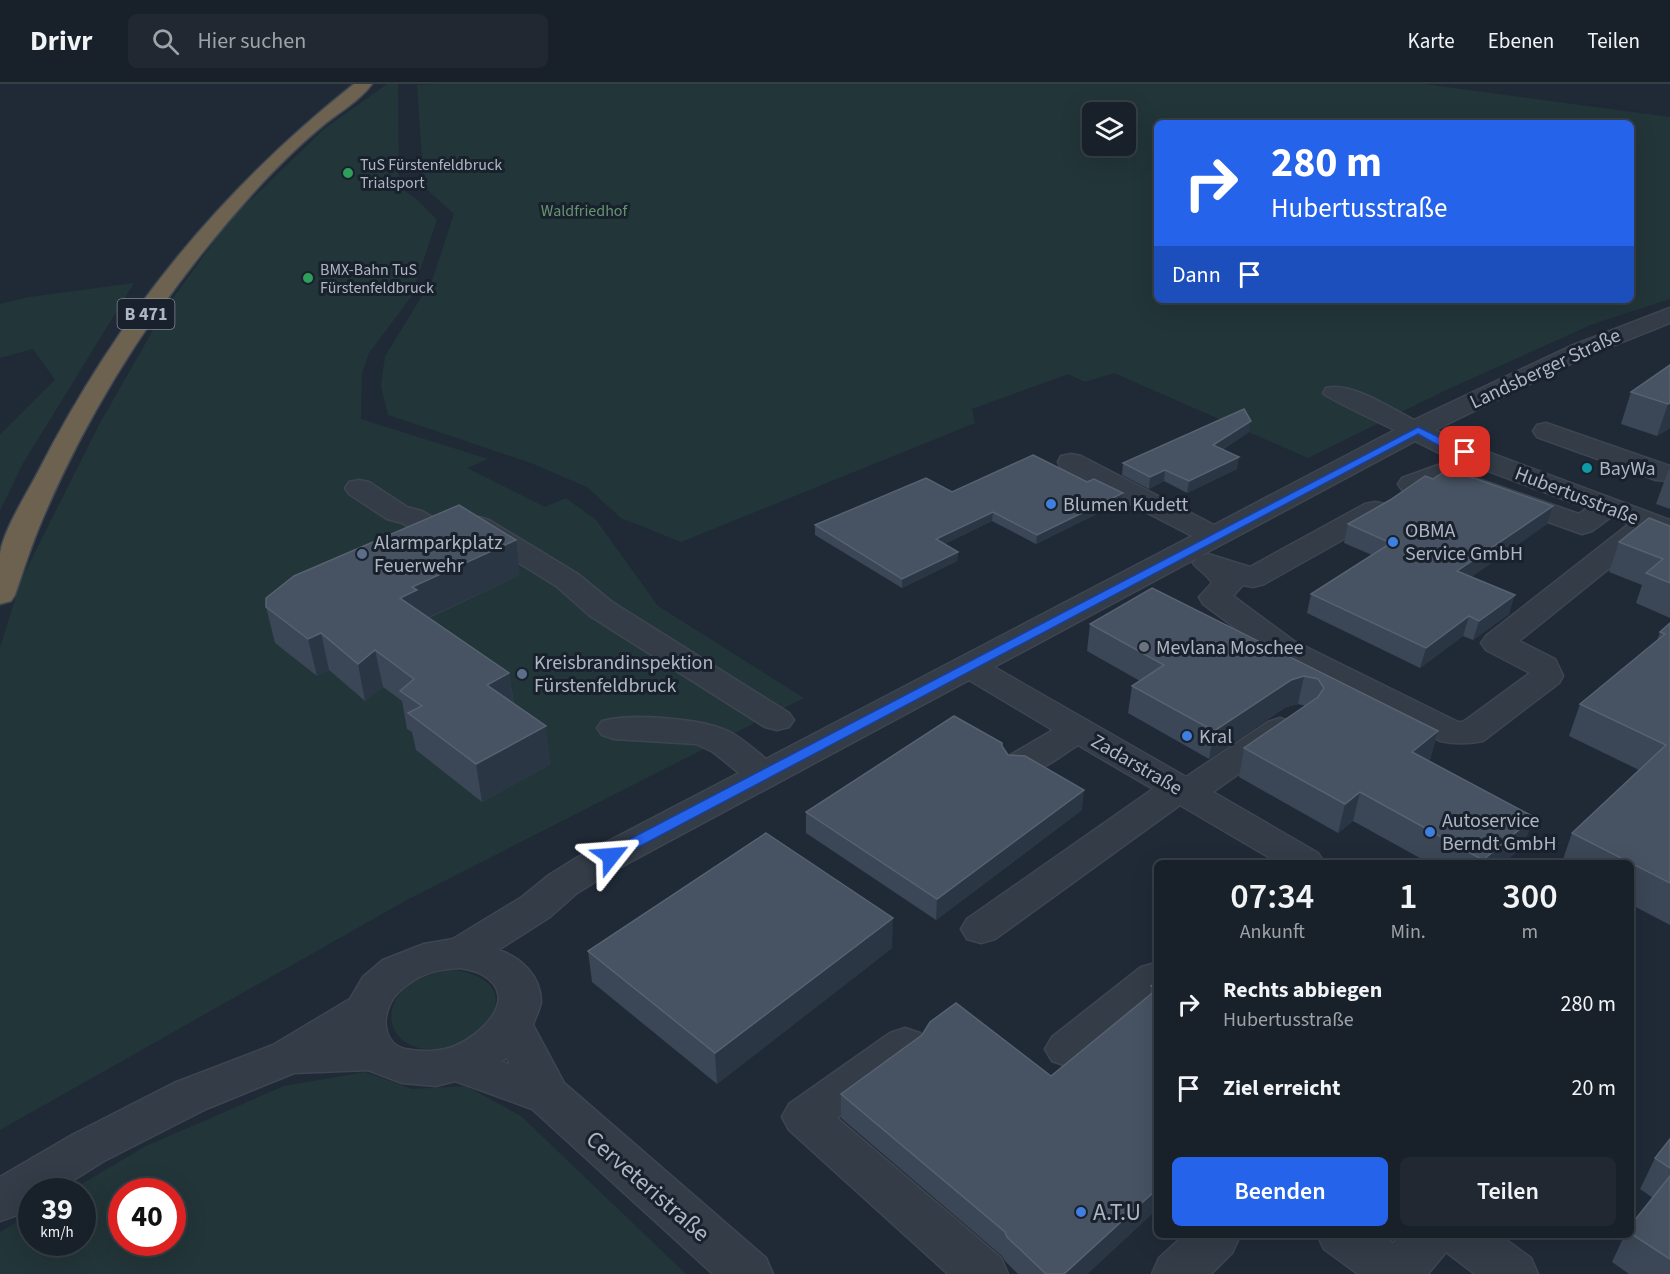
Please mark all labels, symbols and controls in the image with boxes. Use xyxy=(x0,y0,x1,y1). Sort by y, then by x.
search box xyxy=(128,14,548,68)
text: Drivr xyxy=(30,21,92,61)
icon: search xyxy=(149,25,182,58)
text: Hier suchen xyxy=(197,25,306,57)
text: Karte xyxy=(1408,26,1455,56)
text: Ebenen xyxy=(1488,26,1554,56)
text: Teilen xyxy=(1587,26,1640,56)
map controls xyxy=(1082,102,1136,156)
button: layers xyxy=(1082,102,1136,156)
text: 280 m xyxy=(1271,133,1382,193)
icon: right xyxy=(1172,144,1250,222)
place label: TuS Fürstenfeldbruck Trialsport xyxy=(360,154,502,194)
marker: TuS Fürstenfeldbruck Trialsport xyxy=(341,166,355,180)
text: Hubertusstraße xyxy=(1271,189,1447,228)
park label: Waldfriedhof xyxy=(541,200,628,222)
icon: arrive xyxy=(1233,258,1266,291)
place label: BMX-Bahn TuS Fürstenfeldbruck xyxy=(320,259,434,299)
text: Dann xyxy=(1172,259,1221,291)
marker: BMX-Bahn TuS Fürstenfeldbruck xyxy=(301,271,315,285)
road number: B 471 xyxy=(118,299,174,329)
street label: Landsberger Straße xyxy=(1465,322,1626,416)
pin xyxy=(1439,426,1490,477)
icon: arrive xyxy=(1448,435,1481,468)
place label: BayWa xyxy=(1599,455,1656,483)
street label: Hubertusstraße xyxy=(1511,459,1643,532)
marker: BayWa xyxy=(1580,461,1594,475)
place label: Blumen Kudett xyxy=(1063,491,1189,519)
marker: Blumen Kudett xyxy=(1044,497,1058,511)
place label: OBMA Service GmbH xyxy=(1405,517,1523,568)
place label: Alarmparkplatz Feuerwehr xyxy=(374,529,503,580)
marker: OBMA Service GmbH xyxy=(1386,535,1400,549)
marker: Alarmparkplatz Feuerwehr xyxy=(355,547,369,561)
place label: Mevlana Moschee xyxy=(1156,634,1304,662)
marker: Mevlana Moschee xyxy=(1137,640,1151,654)
place label: Kreisbrandinspektion Fürstenfeldbruck xyxy=(534,649,713,700)
marker: Kreisbrandinspektion Fürstenfeldbruck xyxy=(515,667,529,681)
place label: Kral xyxy=(1199,723,1232,751)
street label: Zadarstraße xyxy=(1086,727,1187,802)
marker: Kral xyxy=(1180,729,1194,743)
place label: Autoservice Berndt GmbH xyxy=(1442,807,1556,858)
position arrow xyxy=(579,824,643,888)
marker: Autoservice Berndt GmbH xyxy=(1423,825,1437,839)
text: 07:34 xyxy=(1230,871,1314,922)
text: 1 xyxy=(1399,871,1417,922)
text: 300 xyxy=(1502,871,1558,922)
text: Ankunft xyxy=(1240,918,1305,946)
text: Min. xyxy=(1390,918,1426,946)
text: m xyxy=(1522,918,1538,946)
text: Rechts abbiegen xyxy=(1223,974,1382,1006)
icon: right xyxy=(1172,988,1205,1021)
text: 280 m xyxy=(1561,988,1616,1020)
text: Hubertusstraße xyxy=(1223,1006,1354,1034)
icon: arrive xyxy=(1172,1072,1205,1105)
text: Ziel erreicht xyxy=(1223,1072,1341,1104)
text: 20 m xyxy=(1571,1072,1616,1104)
street label: Cerveteristraße xyxy=(578,1122,717,1250)
button: Beenden xyxy=(1172,1157,1388,1226)
button: Teilen xyxy=(1400,1157,1616,1226)
speed limit sign: 40 xyxy=(108,1178,186,1256)
text: 39 xyxy=(41,1188,73,1231)
place label: A.T.U xyxy=(1093,1195,1141,1230)
marker: A.T.U xyxy=(1074,1205,1088,1219)
text: km/h xyxy=(40,1222,74,1243)

